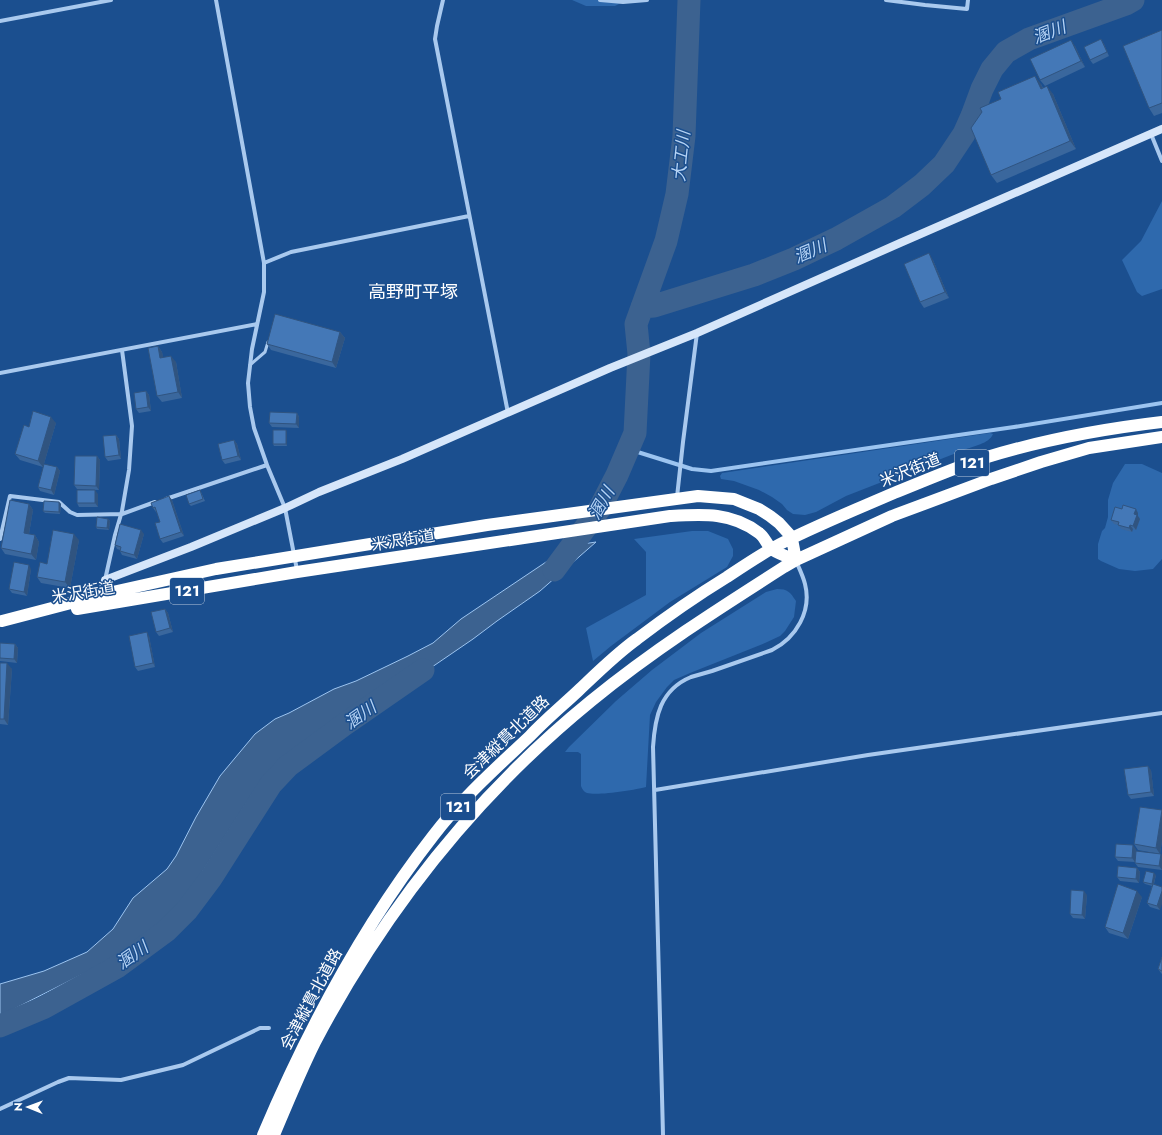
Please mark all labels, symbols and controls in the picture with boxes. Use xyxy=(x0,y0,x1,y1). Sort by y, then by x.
water label: 溷川 xyxy=(1029,14,1071,49)
water label: 大工川 xyxy=(666,127,696,183)
water label: 溷川 xyxy=(790,233,832,269)
district label: 高野町平塚 xyxy=(368,279,458,305)
street label: 米沢街道 xyxy=(876,447,944,493)
road number: 121 xyxy=(955,450,989,476)
water label: 溷川 xyxy=(582,481,621,524)
street label: 米沢街道 xyxy=(370,524,436,556)
street label: 米沢街道 xyxy=(50,576,116,608)
road number: 121 xyxy=(170,578,204,604)
street label: 会津縦貫北道路 xyxy=(458,690,554,784)
water label: 溷川 xyxy=(339,694,382,735)
road number: 121 xyxy=(441,794,475,820)
water label: 溷川 xyxy=(111,934,154,975)
street label: 会津縦貫北道路 xyxy=(275,944,347,1054)
north arrow xyxy=(8,1087,48,1127)
text: N xyxy=(10,1102,26,1111)

